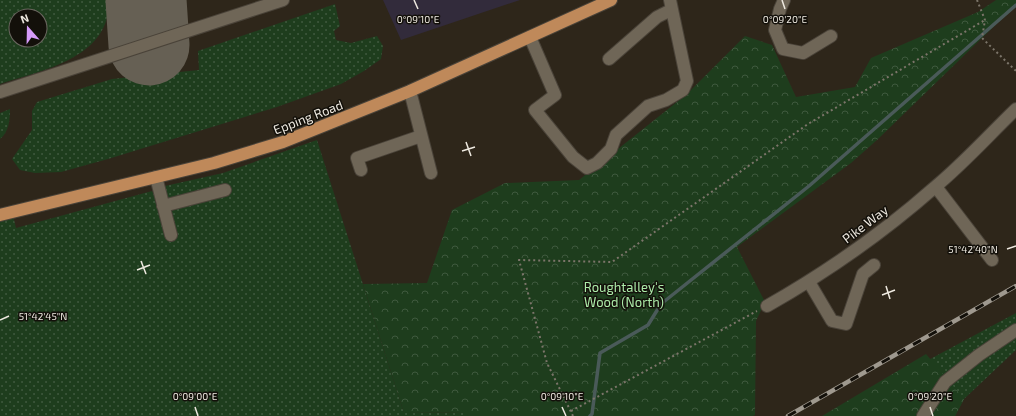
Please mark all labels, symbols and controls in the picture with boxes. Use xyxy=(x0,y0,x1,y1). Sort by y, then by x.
north arrow xyxy=(8,8,48,48)
text: N xyxy=(18,11,30,26)
text: 0°09'10"E xyxy=(397,13,440,25)
text: 0°09'20"E xyxy=(763,13,808,25)
street label: Epping Road xyxy=(271,96,345,138)
street label: Pike Way xyxy=(839,202,891,246)
text: 51°42'40"N xyxy=(948,243,998,255)
park label: Roughtalley's Wood (North) xyxy=(584,279,664,310)
text: 51°42'45"N xyxy=(19,310,67,322)
text: 0°09'00"E xyxy=(173,390,218,402)
text: 0°09'10"E xyxy=(541,390,584,402)
text: 0°09'20"E xyxy=(908,390,953,402)

